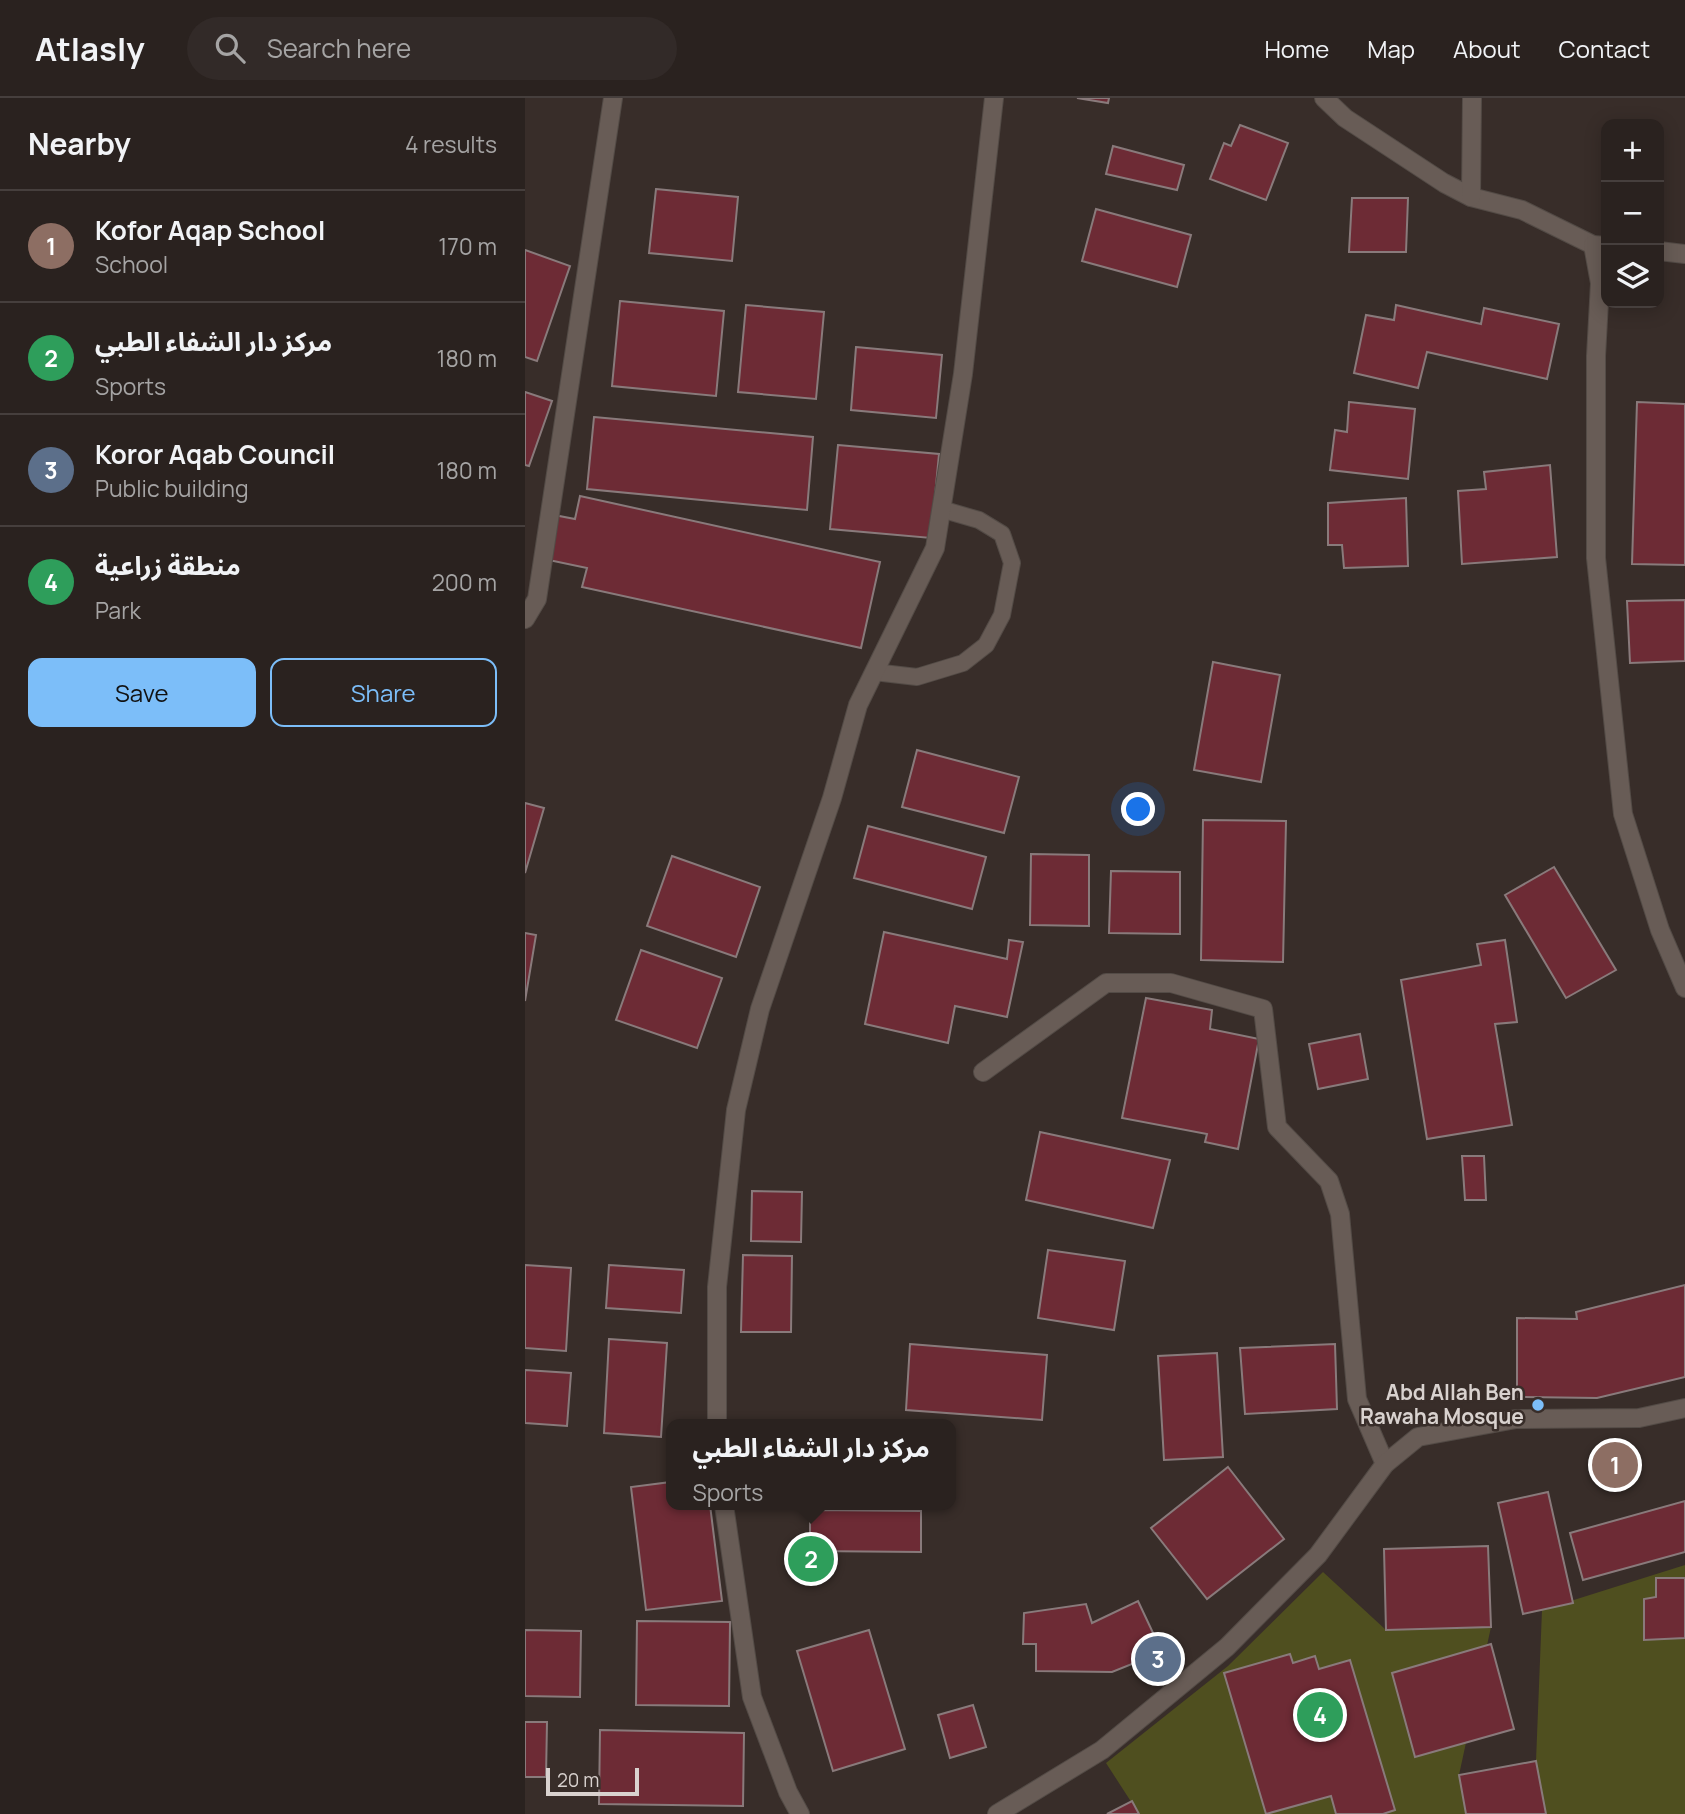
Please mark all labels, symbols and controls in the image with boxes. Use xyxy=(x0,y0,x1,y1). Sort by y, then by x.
search box xyxy=(187,17,677,80)
text: Atlasly xyxy=(35,26,145,71)
icon: search xyxy=(211,29,249,67)
text: Search here xyxy=(267,30,411,66)
text: Home xyxy=(1264,32,1329,65)
text: Map xyxy=(1367,32,1415,65)
text: About xyxy=(1453,32,1521,65)
text: Contact xyxy=(1559,32,1650,65)
map controls xyxy=(1601,119,1664,308)
button: + xyxy=(1601,119,1664,182)
text: Nearby xyxy=(28,123,131,164)
text: 4 results xyxy=(405,128,497,160)
button: − xyxy=(1601,182,1664,245)
text: Kofor Aqap School xyxy=(95,212,325,248)
text: 1 xyxy=(46,230,56,262)
text: 170 m xyxy=(438,230,497,262)
button: layers xyxy=(1601,245,1664,308)
text: School xyxy=(95,248,168,280)
text: مركز دار الشفاء الطبي xyxy=(95,323,332,359)
text: 2 xyxy=(44,342,58,374)
text: 180 m xyxy=(437,342,497,374)
text: Sports xyxy=(95,370,166,402)
text: Koror Aqab Council xyxy=(95,436,335,472)
text: 3 xyxy=(44,454,58,486)
text: 180 m xyxy=(437,454,497,486)
text: Public building xyxy=(95,472,249,504)
text: منطقة زراعية xyxy=(95,547,241,583)
text: 4 xyxy=(44,566,58,598)
text: 200 m xyxy=(432,566,497,598)
text: Park xyxy=(95,594,141,626)
button: Save xyxy=(28,658,256,727)
button: Share xyxy=(270,658,497,727)
your location xyxy=(1121,792,1155,826)
place label: Abd Allah Ben Rawaha Mosque xyxy=(1360,1378,1524,1430)
marker: Abd Allah Ben Rawaha Mosque xyxy=(1530,1397,1546,1413)
popup xyxy=(666,1419,956,1510)
text: مركز دار الشفاء الطبي xyxy=(692,1429,930,1465)
pin: 1 xyxy=(1592,1439,1638,1491)
text: Sports xyxy=(692,1476,763,1508)
pin: 2 xyxy=(788,1533,834,1585)
pin: 3 xyxy=(1135,1633,1181,1685)
pin: 4 xyxy=(1297,1689,1343,1741)
scale bar xyxy=(546,1765,639,1797)
text: 20 m xyxy=(557,1767,599,1793)

